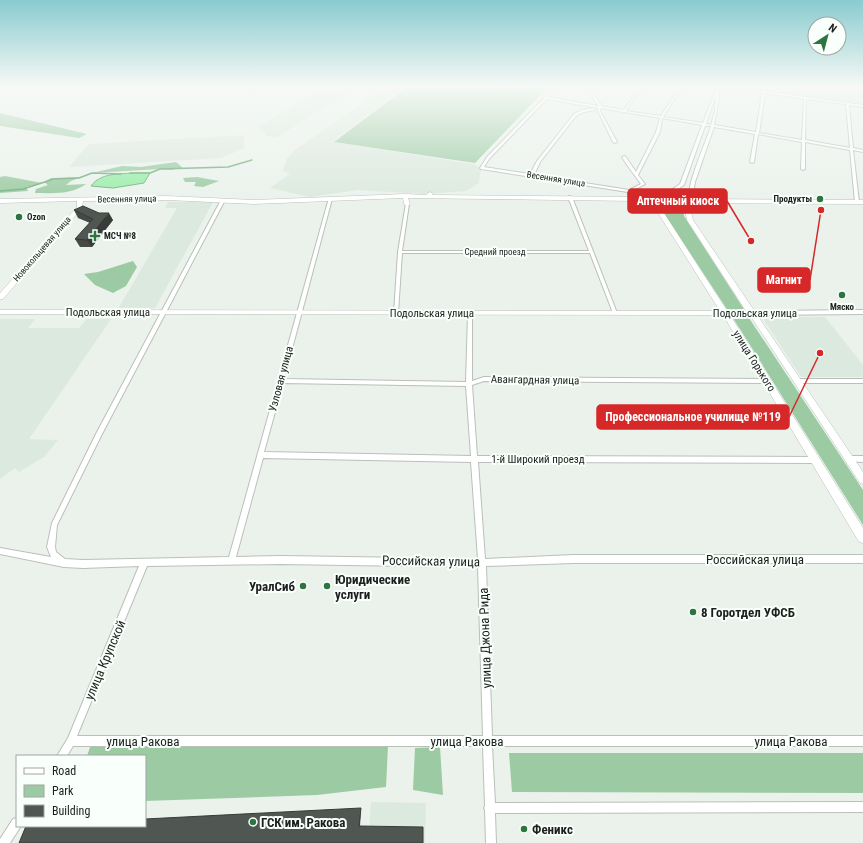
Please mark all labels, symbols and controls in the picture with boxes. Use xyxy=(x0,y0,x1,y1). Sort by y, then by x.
north arrow xyxy=(807,16,847,56)
text: N xyxy=(826,21,839,36)
street label: Весенняя улица xyxy=(526,169,586,189)
callout: Аптечный киоск xyxy=(628,189,727,213)
street label: Весенняя улица xyxy=(97,193,157,205)
text: Аптечный киоск xyxy=(637,194,719,208)
place label: Продукты xyxy=(774,194,812,204)
marker: Продукты xyxy=(815,194,825,204)
marker: Ozon xyxy=(14,212,24,222)
place label: Ozon xyxy=(27,212,45,222)
street label: Новокольцевая улица xyxy=(11,215,73,283)
marker: МСЧ №8 xyxy=(89,230,101,242)
place label: МСЧ №8 xyxy=(104,231,136,241)
street label: Средний проезд xyxy=(464,247,526,257)
callout: Магнит xyxy=(758,268,810,292)
text: Магнит xyxy=(766,273,803,287)
marker: Мяско xyxy=(837,290,847,300)
place label: Мяско xyxy=(830,302,855,312)
street label: Подольская улица xyxy=(66,306,150,319)
street label: Подольская улица xyxy=(390,307,474,320)
street label: Подольская улица xyxy=(713,307,797,320)
street label: улица Горького xyxy=(730,328,778,394)
street label: Узловая улица xyxy=(266,345,296,413)
street label: Авангардная улица xyxy=(491,373,579,387)
callout: Профессиональное училище №119 xyxy=(597,405,789,429)
text: Профессиональное училище №119 xyxy=(605,410,781,424)
street label: 1-й Широкий проезд xyxy=(491,453,585,466)
street label: Российская улица xyxy=(706,552,804,567)
street label: Российская улица xyxy=(382,553,480,569)
place label: Юридические услуги xyxy=(335,572,410,602)
place label: УралСиб xyxy=(249,579,295,594)
marker: УралСиб xyxy=(298,581,308,591)
marker: Юридические услуги xyxy=(322,581,332,591)
street label: улица Джона Рида xyxy=(476,587,494,689)
place label: 8 Горотдел УФСБ xyxy=(701,605,795,620)
marker: 8 Горотдел УФСБ xyxy=(688,607,698,617)
street label: улица Крупской xyxy=(81,618,129,702)
street label: улица Ракова xyxy=(106,734,180,749)
street label: улица Ракова xyxy=(430,734,504,749)
street label: улица Ракова xyxy=(754,734,828,749)
legend xyxy=(16,755,146,827)
text: Road xyxy=(52,764,76,778)
text: Park xyxy=(52,784,74,798)
text: Building xyxy=(52,804,90,818)
place label: ГСК им. Ракова xyxy=(261,815,345,830)
marker: ГСК им. Ракова xyxy=(248,817,258,827)
place label: Феникс xyxy=(532,822,573,837)
marker: Феникс xyxy=(519,824,529,834)

